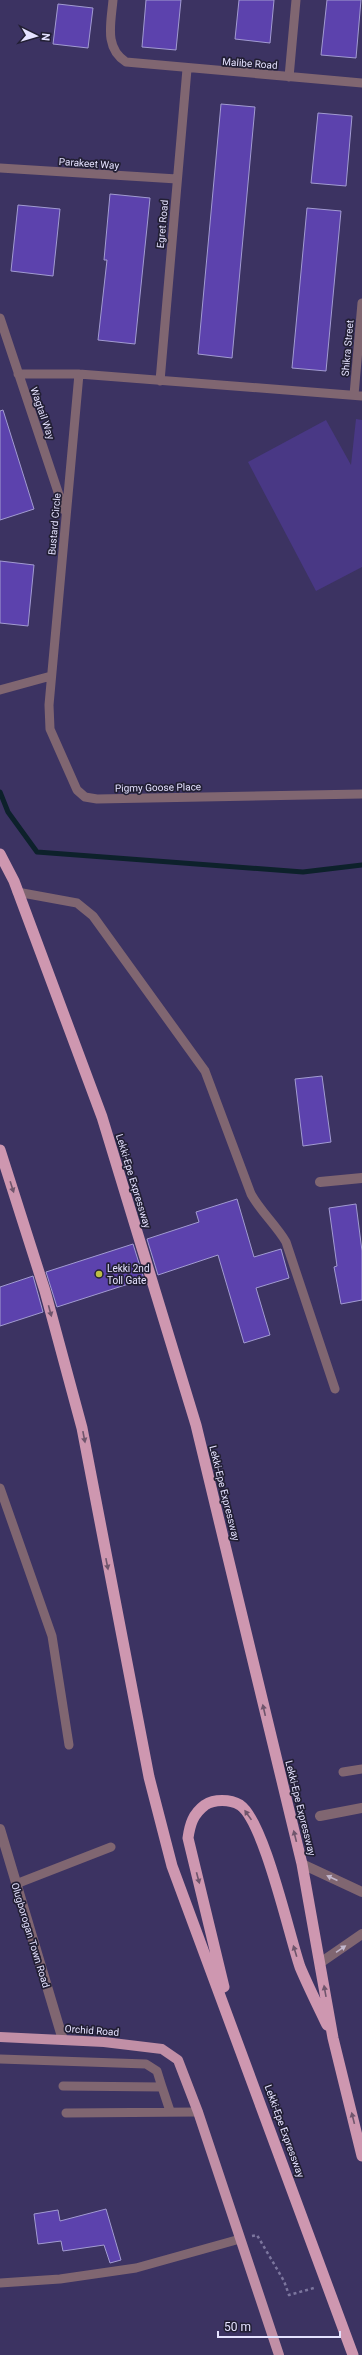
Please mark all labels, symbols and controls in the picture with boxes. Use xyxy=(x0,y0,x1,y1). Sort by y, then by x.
north arrow xyxy=(16,16,56,56)
text: N xyxy=(39,32,52,41)
street label: Malibe Road xyxy=(222,56,278,71)
street label: Parakeet Way xyxy=(58,156,120,171)
street label: Egret Road xyxy=(155,199,170,249)
street label: Shikra Street xyxy=(340,319,355,377)
street label: Wagtail Way xyxy=(28,386,57,441)
street label: Bustard Circle xyxy=(46,493,63,556)
street label: Pigmy Goose Place xyxy=(115,781,201,794)
street label: Lekki-Epe Expressway xyxy=(114,1133,153,1230)
one-way arrow xyxy=(9,1181,15,1193)
place label: Lekki 2nd Toll Gate xyxy=(107,1263,150,1286)
marker: Lekki 2nd Toll Gate xyxy=(94,1269,104,1279)
one-way arrow xyxy=(47,1305,53,1317)
one-way arrow xyxy=(81,1430,87,1443)
street label: Lekki-Epe Expressway xyxy=(207,1444,242,1542)
one-way arrow xyxy=(105,1558,111,1571)
one-way arrow xyxy=(261,1704,267,1716)
street label: Lekki-Epe Expressway xyxy=(283,1759,318,1857)
one-way arrow xyxy=(244,1810,252,1821)
one-way arrow xyxy=(292,1830,298,1842)
one-way arrow xyxy=(195,1872,201,1884)
one-way arrow xyxy=(326,1875,338,1881)
street label: Olugborogan Town Road xyxy=(9,1881,52,1989)
one-way arrow xyxy=(292,1945,298,1957)
one-way arrow xyxy=(335,1945,347,1952)
one-way arrow xyxy=(322,1985,328,1997)
street label: Orchid Road xyxy=(64,2023,119,2038)
street label: Lekki-Epe Expressway xyxy=(263,2083,307,2179)
one-way arrow xyxy=(349,2112,355,2124)
scale bar xyxy=(218,2313,340,2339)
text: 50 m xyxy=(224,2320,251,2334)

